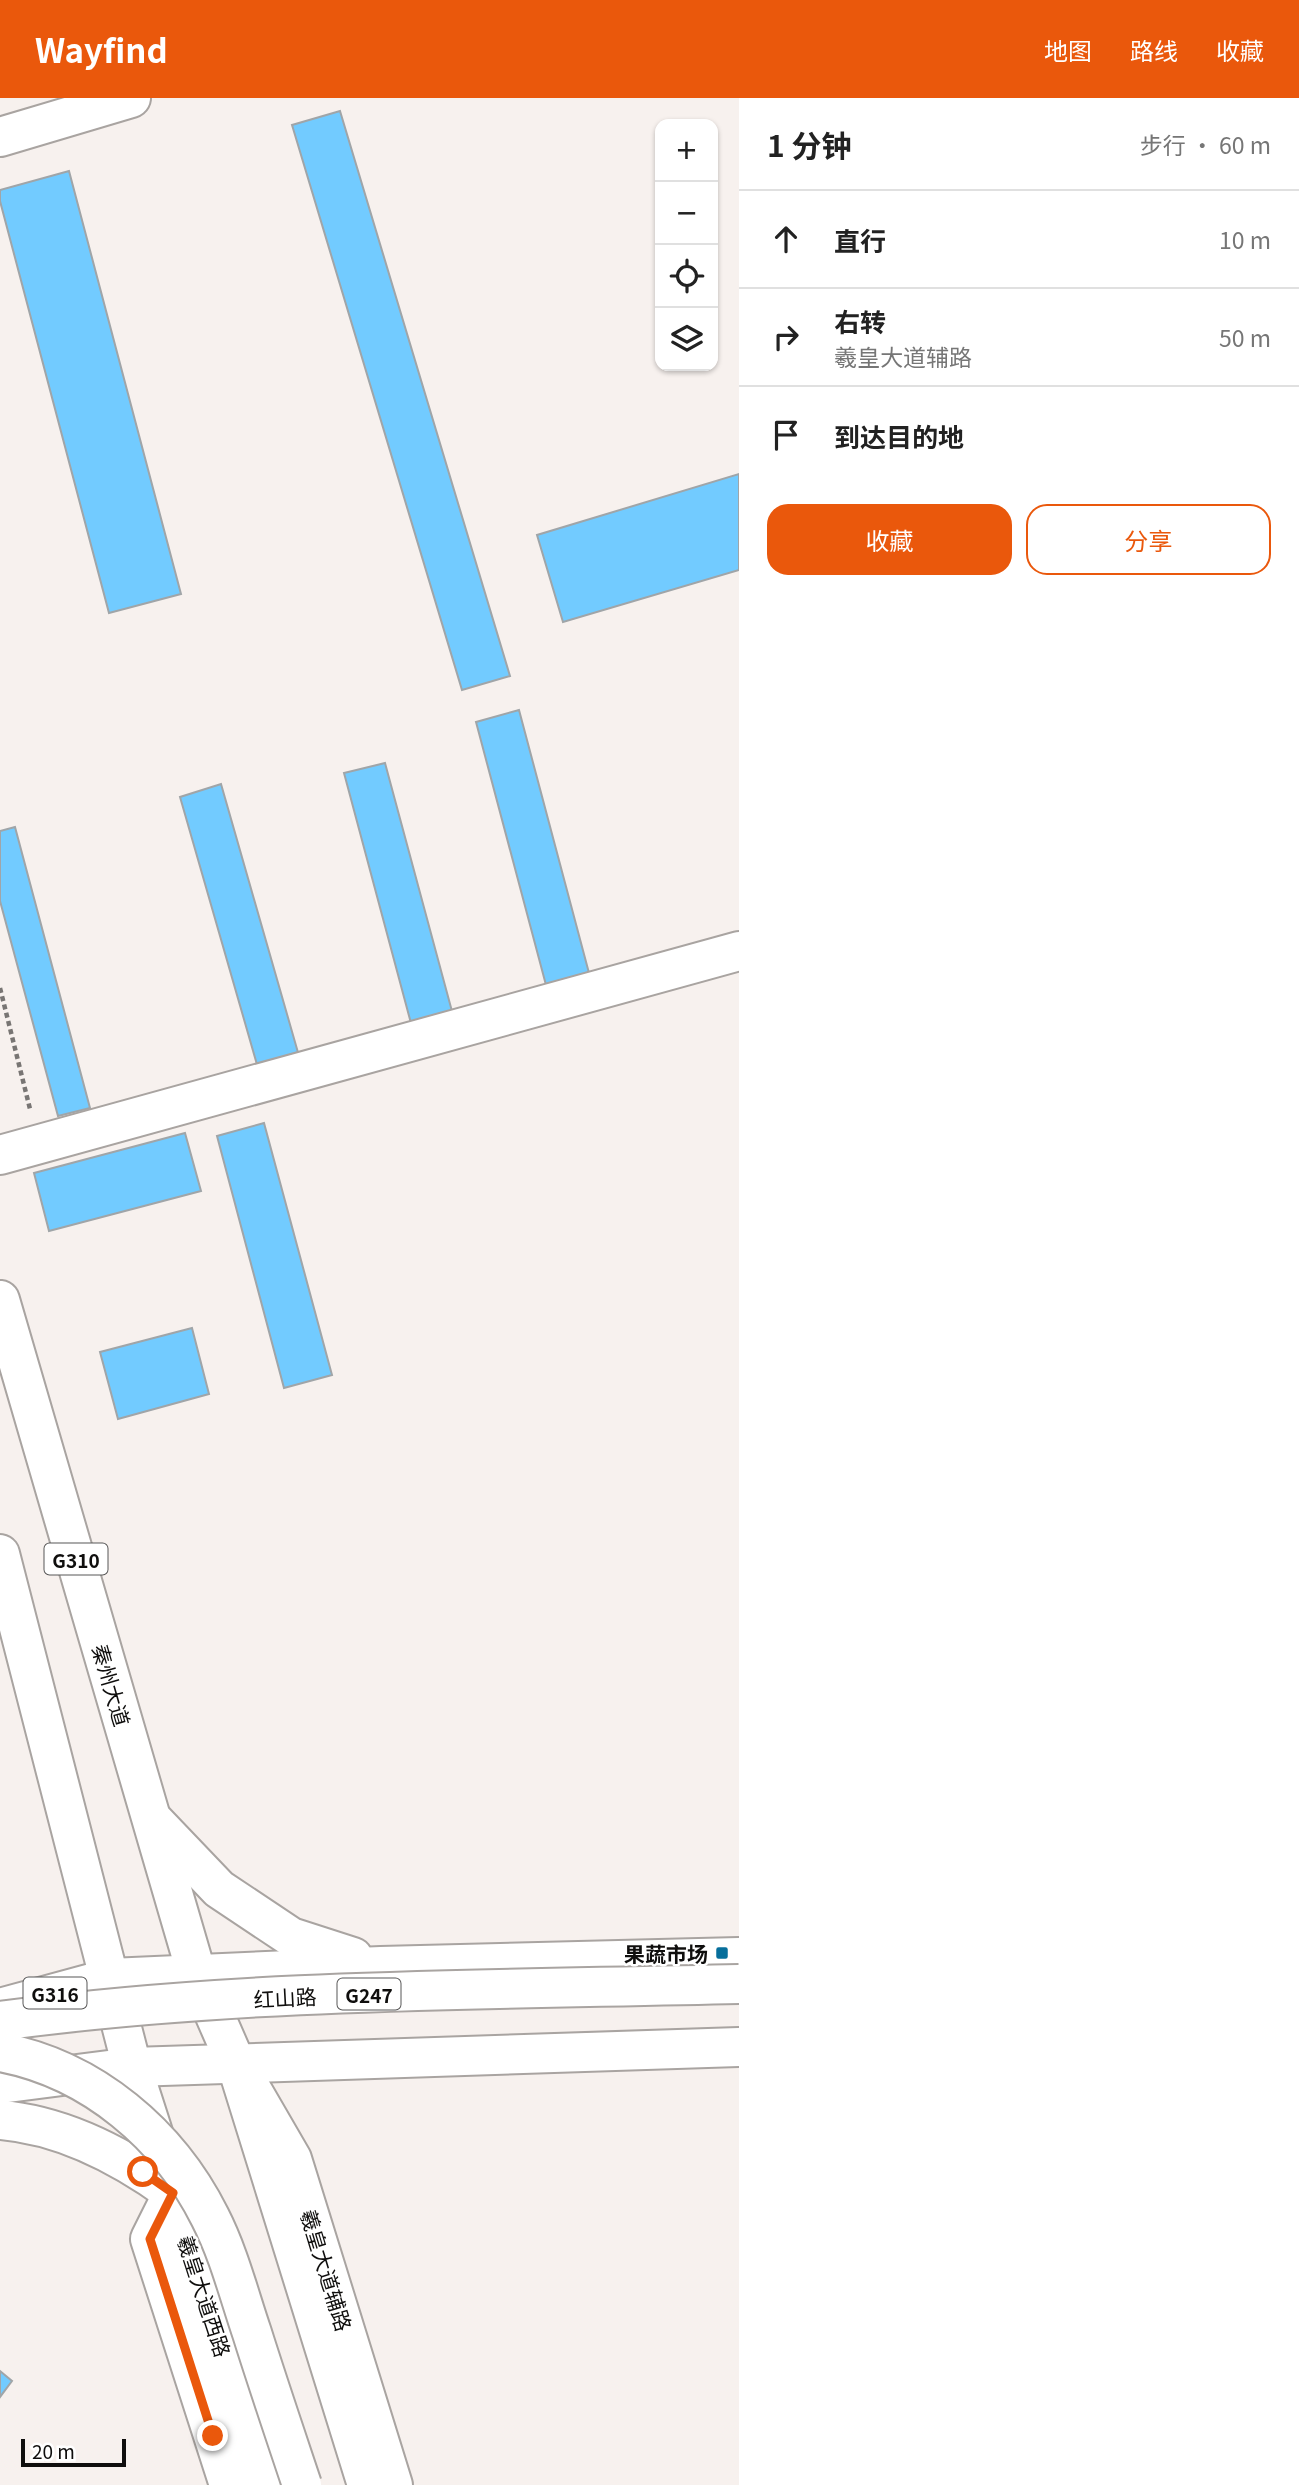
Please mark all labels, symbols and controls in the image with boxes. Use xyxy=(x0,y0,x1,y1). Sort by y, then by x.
text: Wayfind xyxy=(35,25,168,73)
text: 地图 xyxy=(1044,32,1092,67)
text: 路线 xyxy=(1130,32,1178,67)
text: 收藏 xyxy=(1216,32,1264,67)
map controls xyxy=(655,119,718,371)
button: + xyxy=(655,119,718,182)
text: 1 分钟 xyxy=(767,122,852,166)
text: 步行 · 60 m xyxy=(1140,127,1271,161)
button: − xyxy=(655,182,718,245)
icon: ahead xyxy=(767,220,805,258)
text: 直行 xyxy=(834,221,886,258)
text: 10 m xyxy=(1219,222,1271,256)
button: locate xyxy=(655,245,718,308)
text: 右转 xyxy=(834,302,886,339)
button: layers xyxy=(655,308,718,371)
icon: right xyxy=(767,318,805,356)
text: 50 m xyxy=(1219,320,1271,354)
text: 羲皇大道辅路 xyxy=(834,339,972,373)
icon: arrive xyxy=(767,416,805,454)
text: 到达目的地 xyxy=(834,417,964,454)
button: 收藏 xyxy=(767,504,1012,575)
button: 分享 xyxy=(1026,504,1271,575)
road number: G310 xyxy=(44,1544,108,1574)
street label: 秦州大道 xyxy=(86,1640,138,1730)
place label: 果蔬市场 xyxy=(624,1938,708,1968)
marker: 果蔬市场 xyxy=(714,1945,730,1961)
road number: G316 xyxy=(23,1978,86,2008)
road number: G247 xyxy=(338,1978,400,2010)
street label: 红山路 xyxy=(253,1980,317,2014)
route start xyxy=(127,2156,158,2187)
street label: 羲皇大道辅路 xyxy=(294,2205,360,2335)
street label: 羲皇大道西路 xyxy=(171,2231,239,2361)
route end xyxy=(197,2420,228,2451)
scale bar xyxy=(21,2436,126,2468)
text: 20 m xyxy=(32,2437,75,2464)

